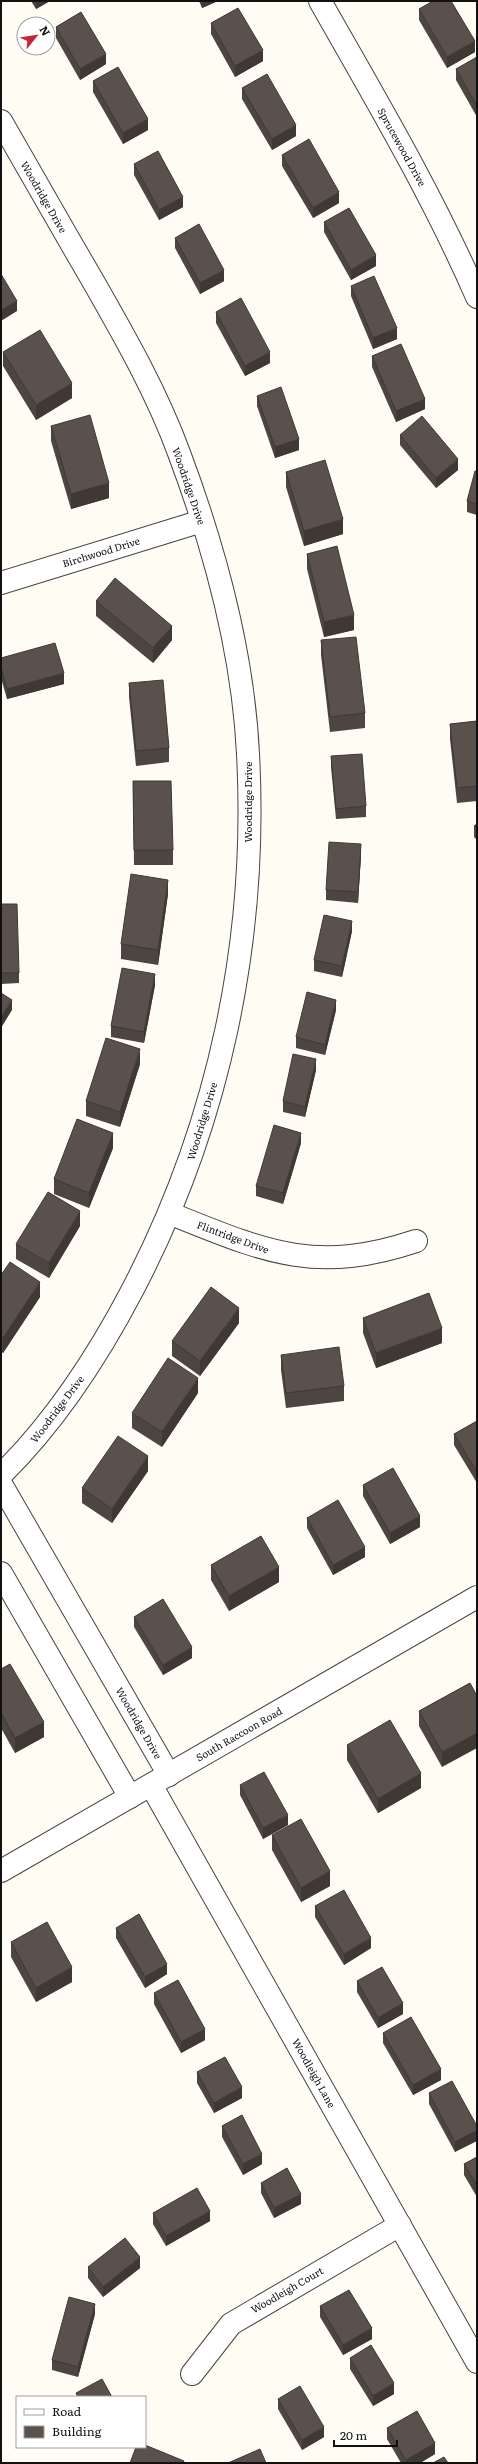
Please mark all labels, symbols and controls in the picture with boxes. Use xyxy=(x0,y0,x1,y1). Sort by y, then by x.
north arrow xyxy=(16,16,56,56)
text: N xyxy=(36,23,55,38)
street label: Sprucewood Drive xyxy=(375,105,430,189)
street label: Woodridge Drive xyxy=(18,158,71,236)
street label: Woodridge Drive xyxy=(169,445,210,526)
street label: Birchwood Drive xyxy=(60,533,141,570)
street label: Woodridge Drive xyxy=(240,762,255,842)
street label: Woodridge Drive xyxy=(183,1080,221,1162)
street label: Flintridge Drive xyxy=(195,1217,271,1257)
street label: Woodridge Drive xyxy=(26,1372,87,1445)
street label: Woodridge Drive xyxy=(113,1684,166,1762)
street label: South Raccoon Road xyxy=(193,1703,285,1764)
street label: Woodleigh Lane xyxy=(289,2035,340,2110)
street label: Woodleigh Court xyxy=(248,2263,326,2316)
legend xyxy=(16,2396,146,2448)
text: Road xyxy=(52,2402,82,2420)
text: Building xyxy=(52,2422,102,2440)
scale bar xyxy=(334,2422,397,2448)
text: 20 m xyxy=(340,2426,367,2444)

